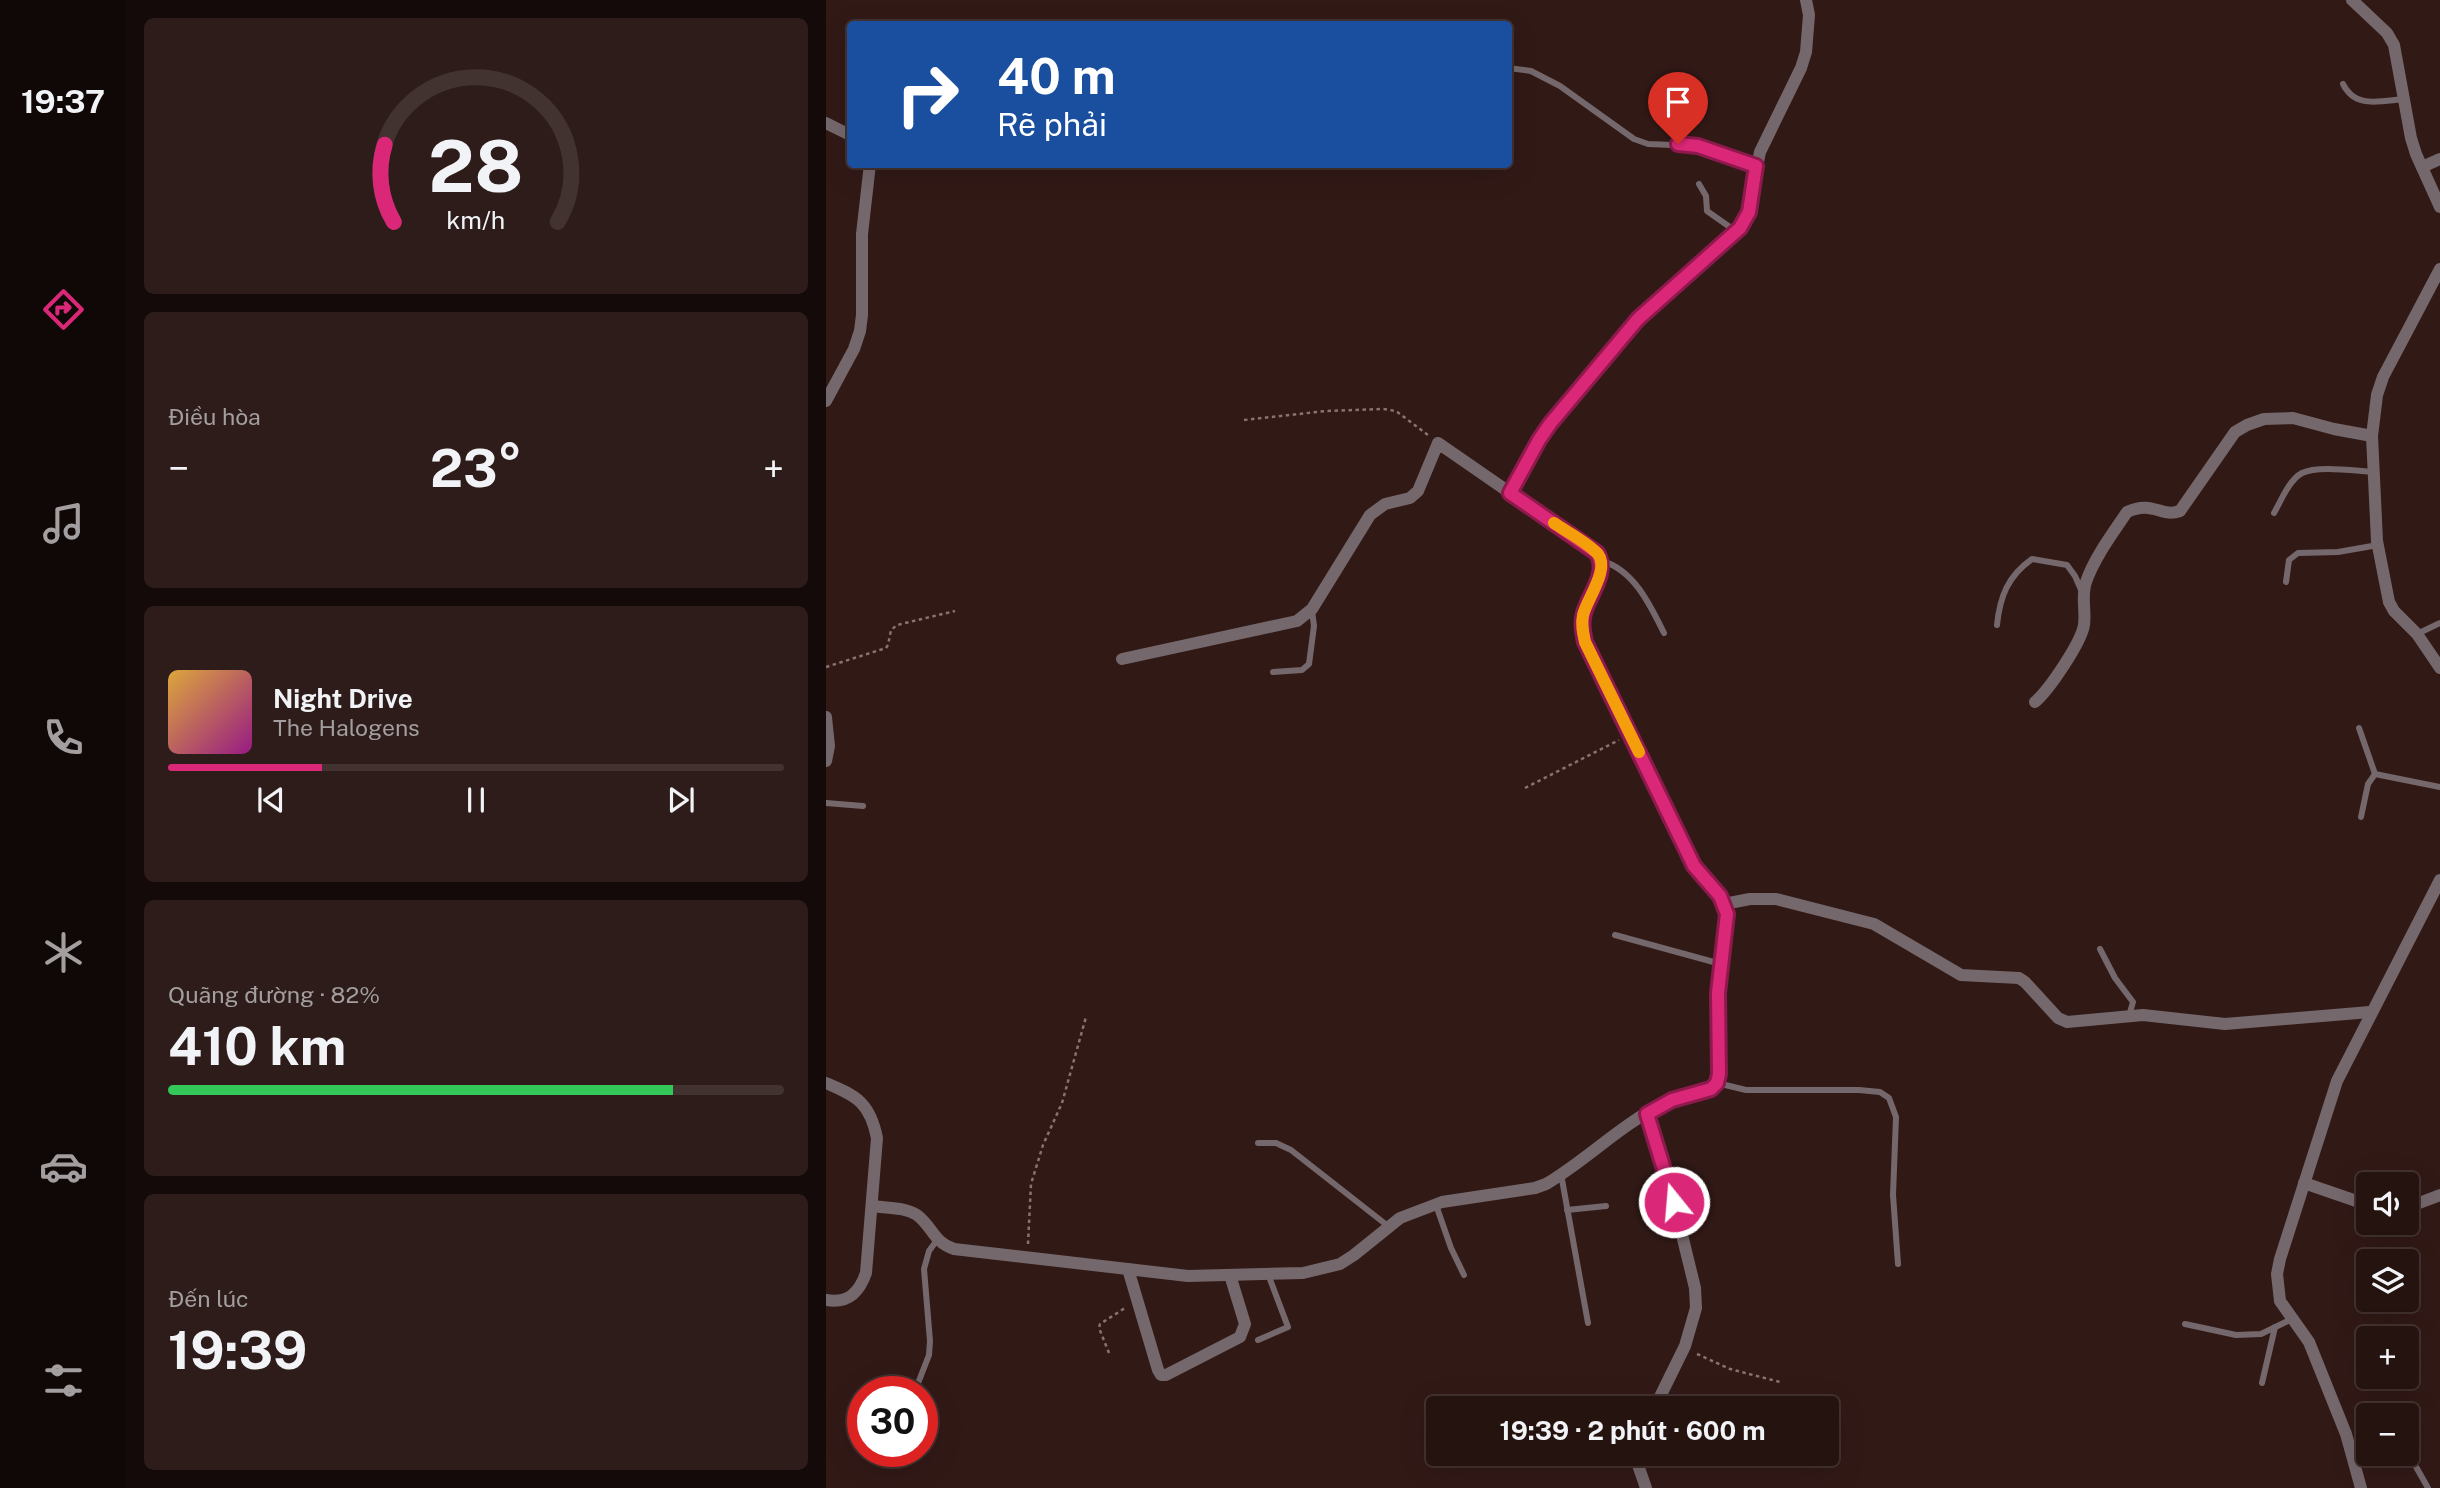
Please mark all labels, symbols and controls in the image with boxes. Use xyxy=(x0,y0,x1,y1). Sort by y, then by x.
text: 40 m xyxy=(997,47,1116,105)
icon: right xyxy=(882,49,973,140)
pin xyxy=(1648,72,1708,144)
text: 19:37 xyxy=(21,83,105,120)
icon: arrive xyxy=(1659,83,1697,121)
text: Rẽ phải xyxy=(997,106,1107,143)
text: 28 xyxy=(428,123,524,208)
text: km/h xyxy=(447,205,505,235)
icon: directions xyxy=(39,285,88,334)
text: Điều hòa xyxy=(168,403,261,430)
text: 23° xyxy=(430,438,522,499)
text: − xyxy=(168,446,189,491)
text: + xyxy=(763,446,784,491)
icon: music xyxy=(39,499,88,548)
text: Night Drive xyxy=(273,683,413,714)
icon: phone xyxy=(39,713,88,762)
text: The Halogens xyxy=(273,714,420,741)
icon: previous xyxy=(252,781,290,819)
icon: pause xyxy=(457,781,495,819)
icon: next xyxy=(662,781,700,819)
icon: climate xyxy=(39,928,88,977)
text: Quãng đường · 82% xyxy=(168,981,380,1008)
text: 410 km xyxy=(168,1016,346,1077)
icon: car xyxy=(39,1142,88,1191)
position arrow xyxy=(1637,1165,1711,1239)
map controls xyxy=(2356,1172,2419,1466)
button: sound xyxy=(2356,1172,2419,1235)
button: layers xyxy=(2356,1249,2419,1312)
text: Đến lúc xyxy=(168,1285,249,1312)
text: 19:39 xyxy=(168,1320,307,1381)
button: + xyxy=(2356,1326,2419,1389)
icon: filters xyxy=(39,1356,88,1405)
speed limit sign: 30 xyxy=(847,1376,938,1467)
button: − xyxy=(2356,1403,2419,1466)
text: 19:39 · 2 phút · 600 m xyxy=(1500,1415,1765,1446)

